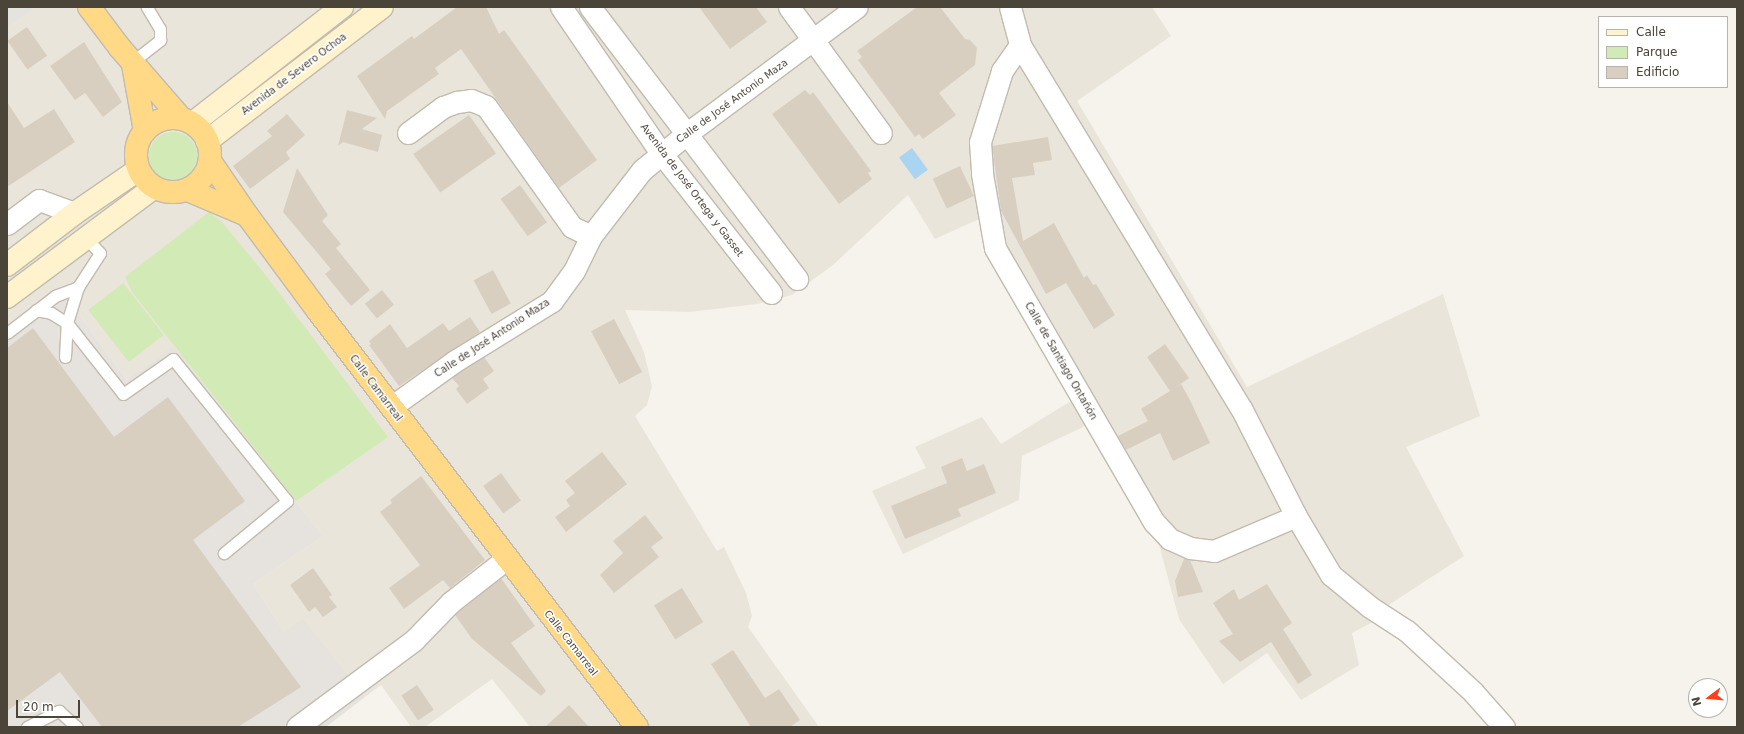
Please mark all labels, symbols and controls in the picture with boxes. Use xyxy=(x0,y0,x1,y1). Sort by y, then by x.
legend xyxy=(1598,16,1728,88)
text: Calle xyxy=(1636,25,1666,39)
street label: Avenida de Severo Ochoa xyxy=(239,31,349,117)
text: Parque xyxy=(1636,45,1677,59)
street label: Calle de José Antonio Maza xyxy=(674,56,790,146)
text: Edificio xyxy=(1636,65,1679,79)
street label: Avenida de José Ortega y Gasset xyxy=(638,121,746,259)
street label: Calle de José Antonio Maza xyxy=(432,296,552,380)
street label: Calle de Santiago Ontañón xyxy=(1022,300,1100,422)
street label: Calle Camarreal xyxy=(347,352,405,424)
street label: Calle Camarreal xyxy=(542,608,600,678)
north arrow xyxy=(1688,678,1728,718)
scale bar xyxy=(18,692,82,718)
text: N xyxy=(1689,695,1704,707)
text: 20 m xyxy=(23,700,54,714)

